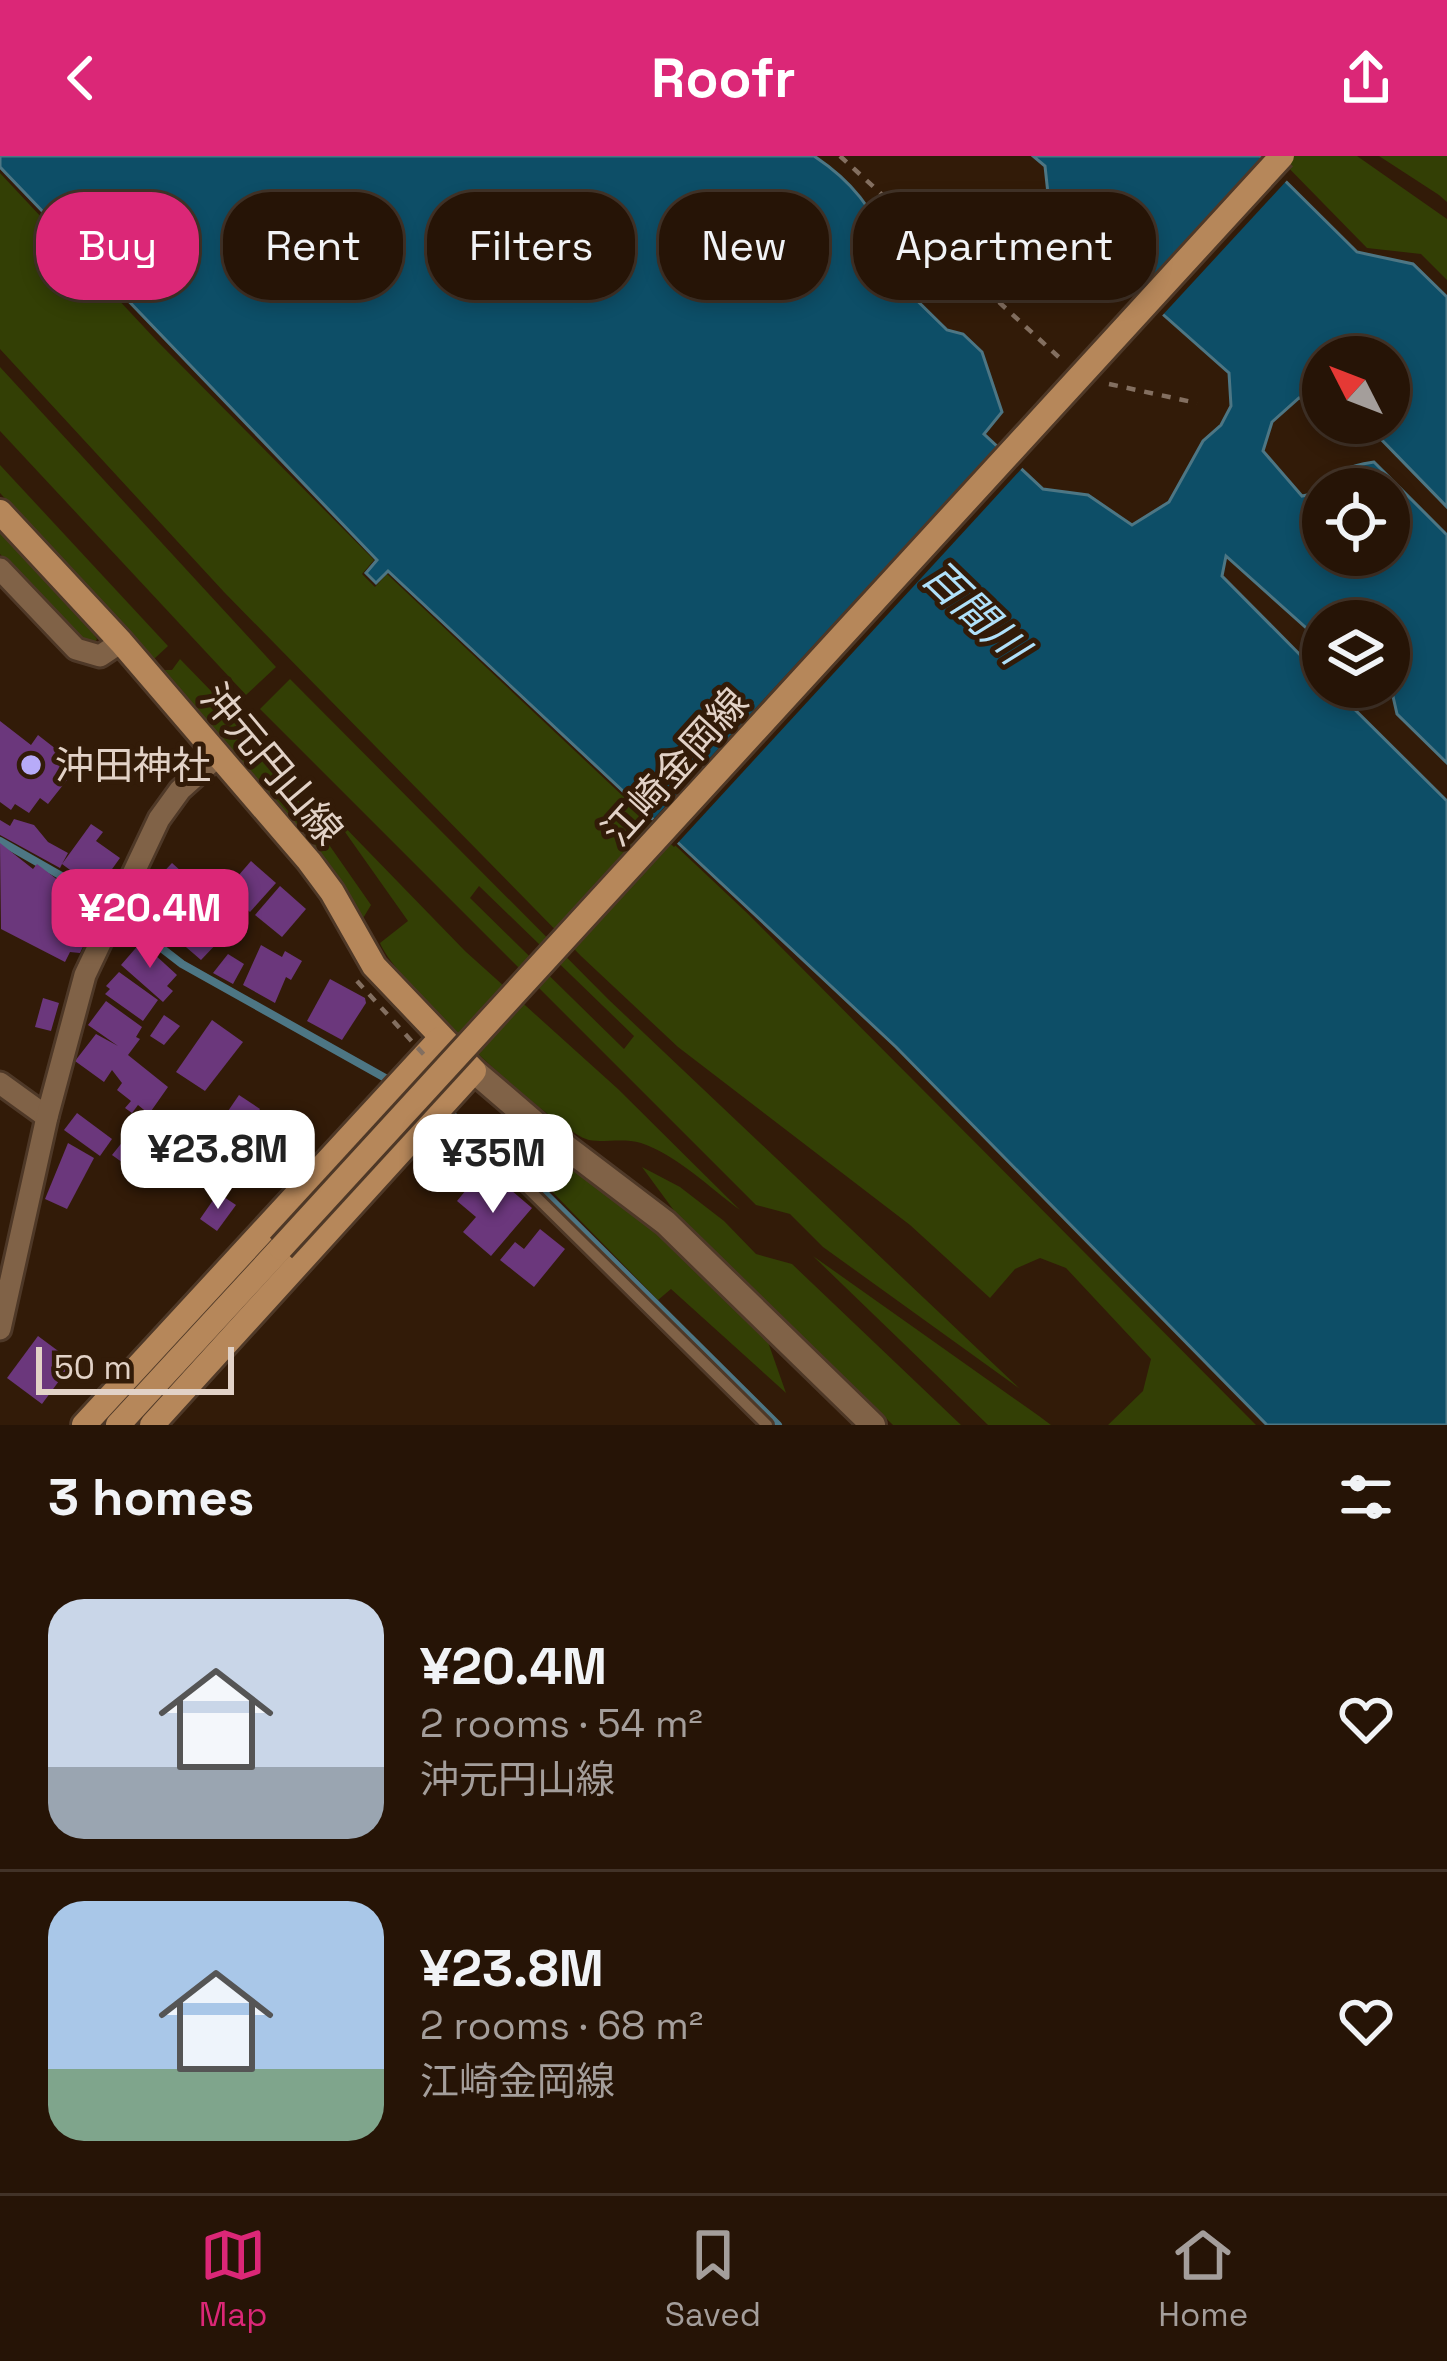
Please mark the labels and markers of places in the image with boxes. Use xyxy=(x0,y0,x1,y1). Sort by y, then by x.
place label: 沖田神社 xyxy=(55,741,211,790)
marker: 沖田神社 xyxy=(18,752,44,778)
pin: ¥20.4M xyxy=(52,869,248,971)
pin: ¥23.8M xyxy=(120,1110,316,1212)
pin: ¥35M xyxy=(422,1114,564,1216)

